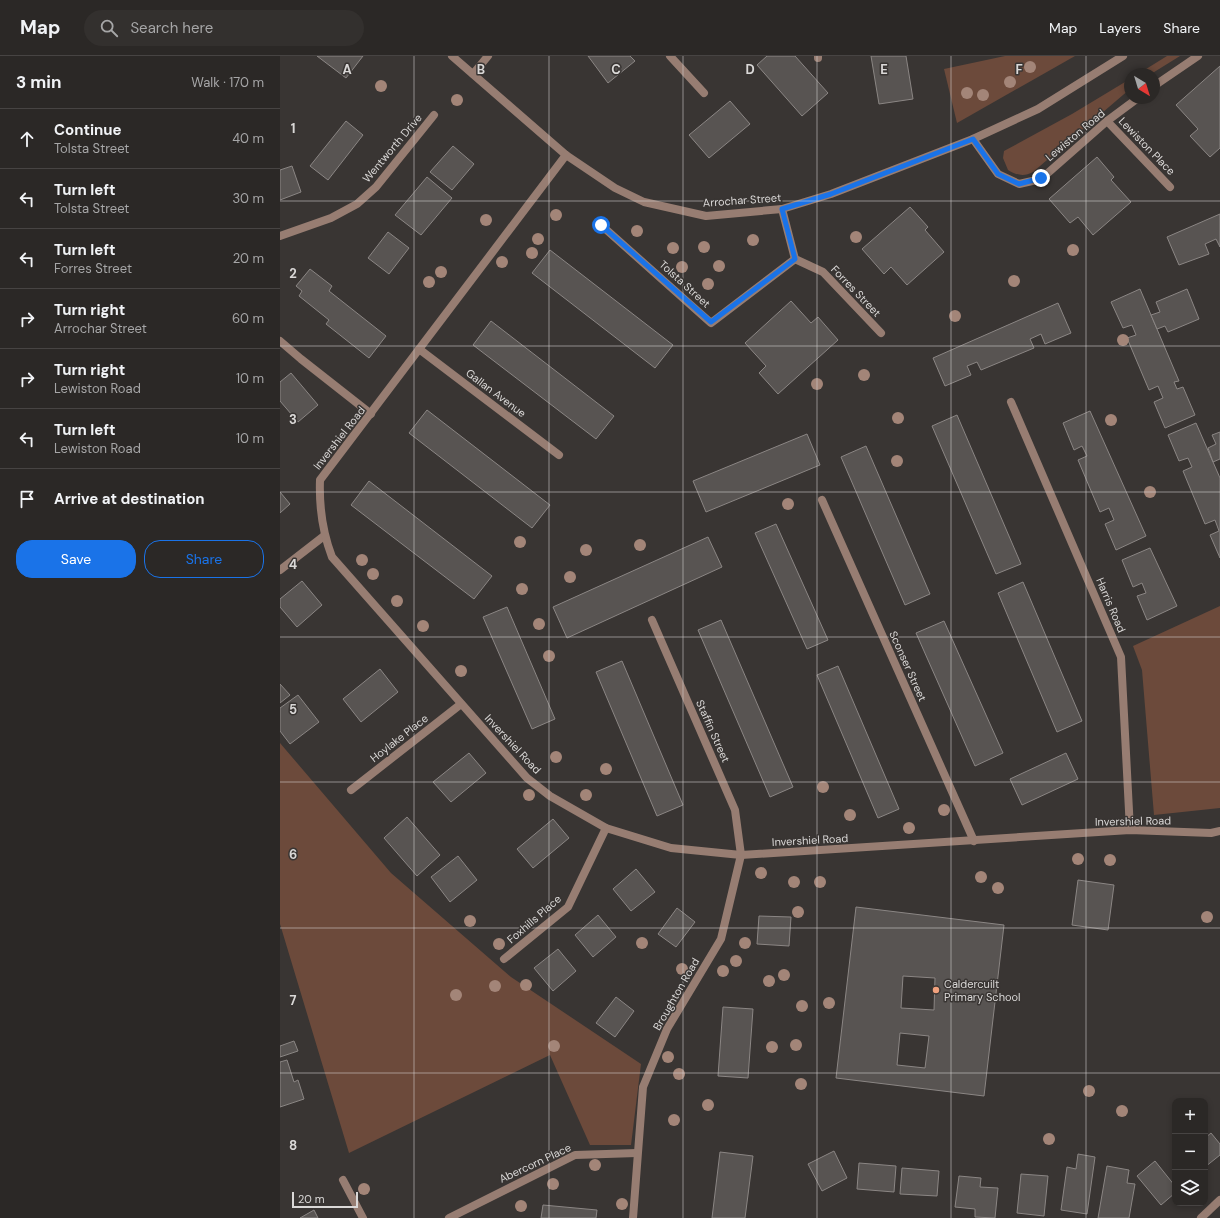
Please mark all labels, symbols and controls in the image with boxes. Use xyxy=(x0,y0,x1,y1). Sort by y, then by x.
search box xyxy=(84,10,364,46)
text: Map xyxy=(20,15,60,40)
icon: search xyxy=(98,17,120,39)
text: Search here xyxy=(130,18,213,38)
text: Map xyxy=(1049,19,1077,37)
text: Layers xyxy=(1099,19,1141,37)
text: Share xyxy=(1163,19,1200,37)
text: A xyxy=(342,61,352,78)
text: B xyxy=(477,61,485,78)
text: C xyxy=(611,61,621,78)
text: D xyxy=(745,61,755,78)
text: E xyxy=(880,61,888,78)
text: F xyxy=(1015,61,1023,78)
north arrow xyxy=(1124,68,1160,104)
text: 3 min xyxy=(16,71,61,93)
text: Walk · 170 m xyxy=(191,74,264,91)
street label: Lewiston Road xyxy=(1042,106,1108,164)
street label: Wentworth Drive xyxy=(359,111,425,185)
street label: Lewiston Place xyxy=(1116,114,1178,178)
text: Continue xyxy=(54,120,122,140)
text: 1 xyxy=(291,120,295,137)
icon: ahead xyxy=(16,128,38,150)
text: 40 m xyxy=(232,130,264,147)
text: Tolsta Street xyxy=(54,140,129,157)
route end xyxy=(1032,169,1050,187)
text: Turn left xyxy=(54,180,115,200)
icon: left xyxy=(16,188,38,210)
text: 30 m xyxy=(232,190,264,207)
street label: Arrochar Street xyxy=(702,190,782,210)
text: Tolsta Street xyxy=(54,200,129,217)
route start xyxy=(592,216,610,234)
text: Turn left xyxy=(54,240,115,260)
icon: left xyxy=(16,248,38,270)
text: 20 m xyxy=(233,250,264,267)
street label: Tolsta Street xyxy=(657,257,713,311)
text: Forres Street xyxy=(54,260,132,277)
street label: Forres Street xyxy=(828,262,884,320)
text: 2 xyxy=(289,265,297,282)
text: Turn right xyxy=(54,300,125,320)
icon: right xyxy=(16,308,38,330)
text: 60 m xyxy=(232,310,264,327)
text: Arrochar Street xyxy=(54,320,147,337)
text: Turn right xyxy=(54,360,125,380)
street label: Gallan Avenue xyxy=(463,366,529,420)
icon: right xyxy=(16,368,38,390)
text: 10 m xyxy=(236,370,264,387)
text: Lewiston Road xyxy=(54,380,141,397)
street label: Invershiel Road xyxy=(310,404,368,472)
text: 3 xyxy=(289,411,297,428)
text: Turn left xyxy=(54,420,115,440)
icon: left xyxy=(16,428,38,450)
text: 10 m xyxy=(236,430,264,447)
text: Lewiston Road xyxy=(54,440,141,457)
icon: arrive xyxy=(16,488,38,510)
text: Arrive at destination xyxy=(54,489,205,509)
button: Save xyxy=(16,540,136,578)
button: Share xyxy=(144,540,264,578)
text: 4 xyxy=(289,556,297,573)
street label: Harris Road xyxy=(1093,575,1129,635)
street label: Sconser Street xyxy=(886,629,930,703)
street label: Staffin Street xyxy=(693,698,733,764)
text: 5 xyxy=(289,701,297,718)
street label: Hoylake Place xyxy=(367,711,431,765)
street label: Invershiel Road xyxy=(482,711,544,777)
street label: Invershiel Road xyxy=(1095,813,1171,829)
street label: Invershiel Road xyxy=(772,831,849,849)
text: 6 xyxy=(289,846,297,863)
street label: Foxhills Place xyxy=(504,892,564,946)
street label: Broughton Road xyxy=(650,955,702,1033)
place label: Caldercuilt Primary School xyxy=(944,977,1020,1004)
marker: Caldercuilt Primary School xyxy=(931,985,941,995)
text: 7 xyxy=(290,992,297,1009)
map controls xyxy=(1172,1098,1208,1206)
button: + xyxy=(1172,1098,1208,1134)
button: − xyxy=(1172,1134,1208,1170)
text: 8 xyxy=(289,1137,297,1154)
street label: Abercorn Place xyxy=(497,1140,573,1186)
button: layers xyxy=(1172,1170,1208,1206)
scale bar xyxy=(292,1190,358,1209)
text: 20 m xyxy=(298,1192,324,1206)

